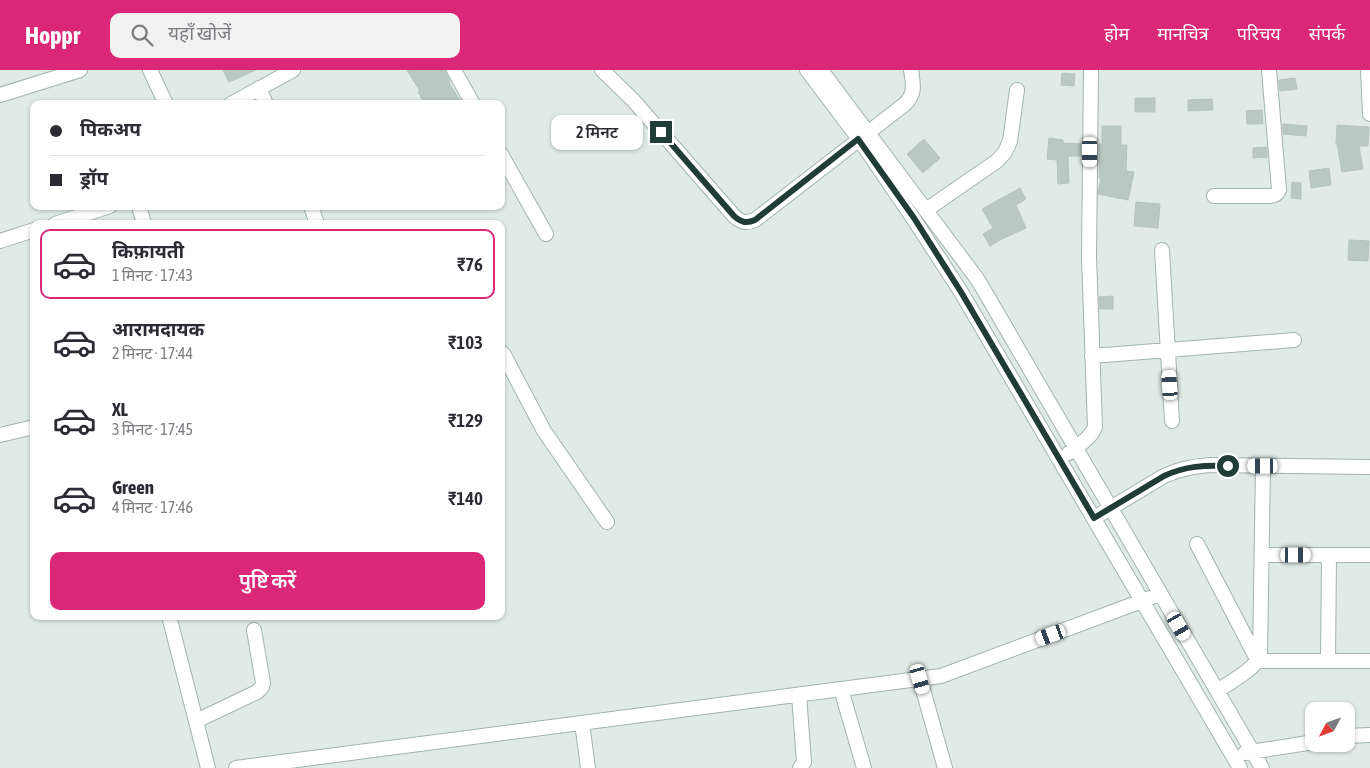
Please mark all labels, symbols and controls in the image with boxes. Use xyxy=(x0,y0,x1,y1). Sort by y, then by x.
search box xyxy=(110,13,460,58)
icon: search xyxy=(128,21,156,49)
text: Hoppr xyxy=(25,22,80,49)
text: यहाँ खोजें xyxy=(168,22,231,44)
text: होम xyxy=(1104,23,1129,44)
text: मानचित्र xyxy=(1157,23,1209,44)
text: परिचय xyxy=(1237,23,1281,44)
text: संपर्क xyxy=(1309,23,1345,44)
callout: 2 मिनट xyxy=(551,114,644,150)
text: पिकअप xyxy=(80,118,141,140)
route end xyxy=(650,121,672,143)
text: 2 मिनट xyxy=(576,123,618,141)
car xyxy=(1082,137,1097,167)
text: ड्रॉप xyxy=(80,167,108,189)
text: किफ़ायती xyxy=(112,240,184,262)
icon: car xyxy=(52,242,97,287)
text: ₹76 xyxy=(457,253,483,275)
text: 1 मिनट · 17:43 xyxy=(112,266,193,284)
text: आरामदायक xyxy=(112,318,204,340)
icon: car xyxy=(52,320,97,365)
text: ₹103 xyxy=(448,331,483,353)
text: 2 मिनट · 17:44 xyxy=(112,344,193,362)
car xyxy=(1161,370,1178,400)
icon: car xyxy=(52,398,97,443)
text: XL xyxy=(112,398,128,420)
text: ₹129 xyxy=(448,409,483,431)
text: 3 मिनट · 17:45 xyxy=(112,420,193,438)
route start xyxy=(1217,455,1239,477)
car xyxy=(1248,459,1278,474)
icon: car xyxy=(52,476,97,521)
text: Green xyxy=(112,476,154,498)
text: ₹140 xyxy=(448,487,483,509)
text: 4 मिनट · 17:46 xyxy=(112,498,193,516)
car xyxy=(1281,548,1311,563)
button: पुष्टि करें xyxy=(50,552,485,610)
car xyxy=(1165,609,1192,643)
car xyxy=(1034,623,1067,647)
car xyxy=(908,663,931,695)
north arrow xyxy=(1305,702,1355,752)
map controls xyxy=(1305,702,1355,752)

